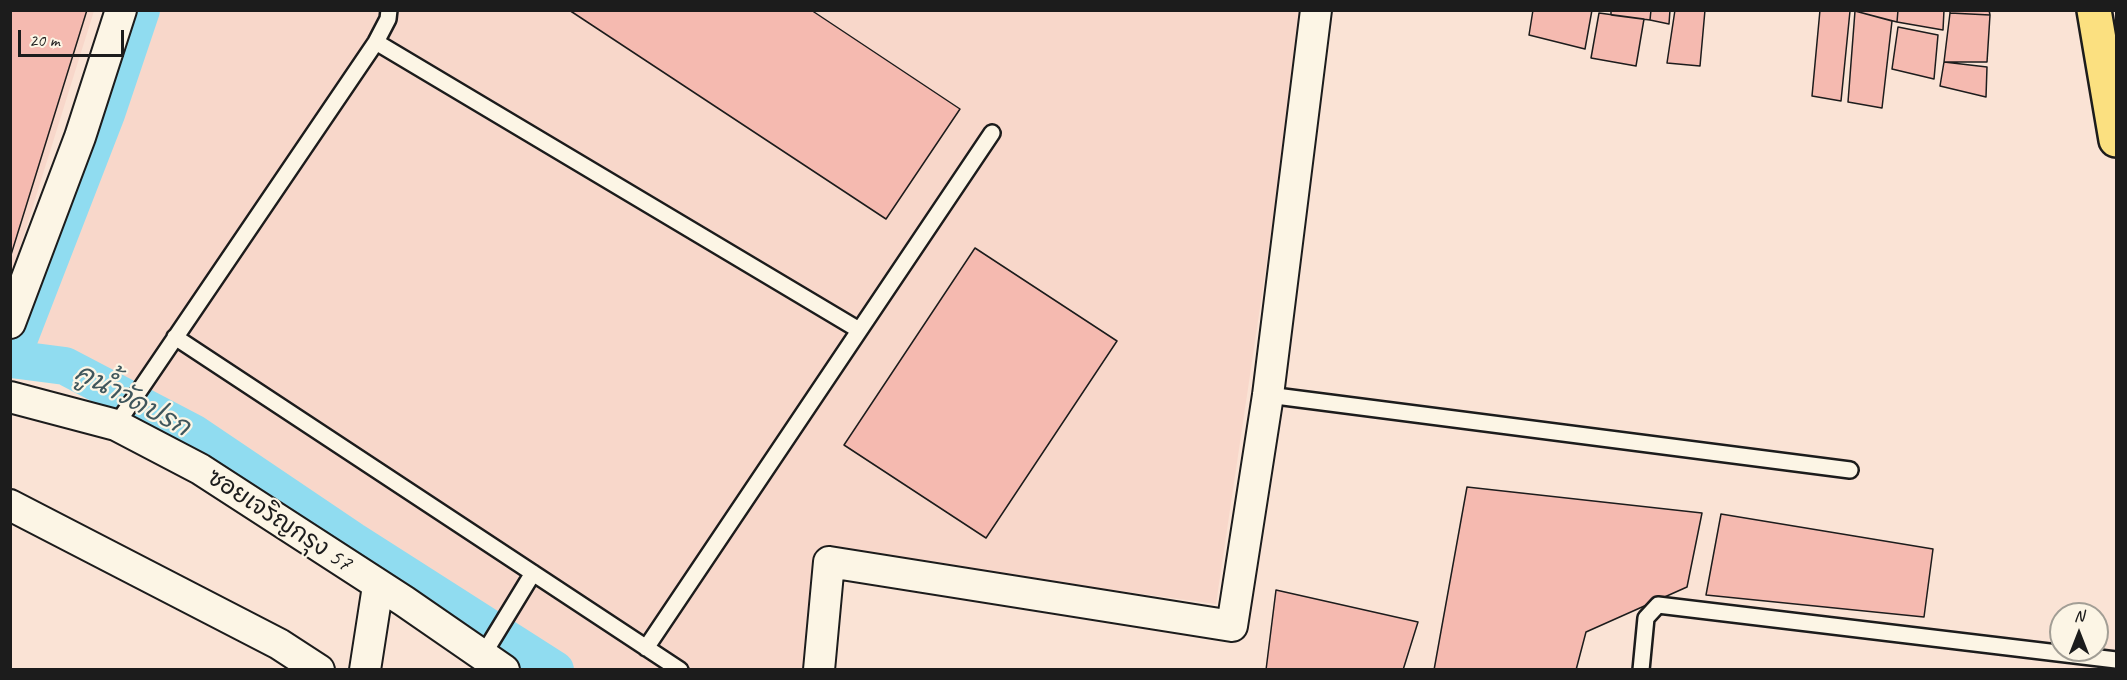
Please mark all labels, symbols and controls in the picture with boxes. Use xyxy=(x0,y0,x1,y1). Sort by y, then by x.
scale bar xyxy=(21,18,128,56)
text: 20 m xyxy=(29,29,60,51)
water label: คูน้ำวัดปรก xyxy=(69,358,195,444)
street label: ซอยเจริญกรุง 57 xyxy=(201,464,357,578)
north arrow xyxy=(2049,602,2109,662)
text: N xyxy=(2074,606,2084,626)

